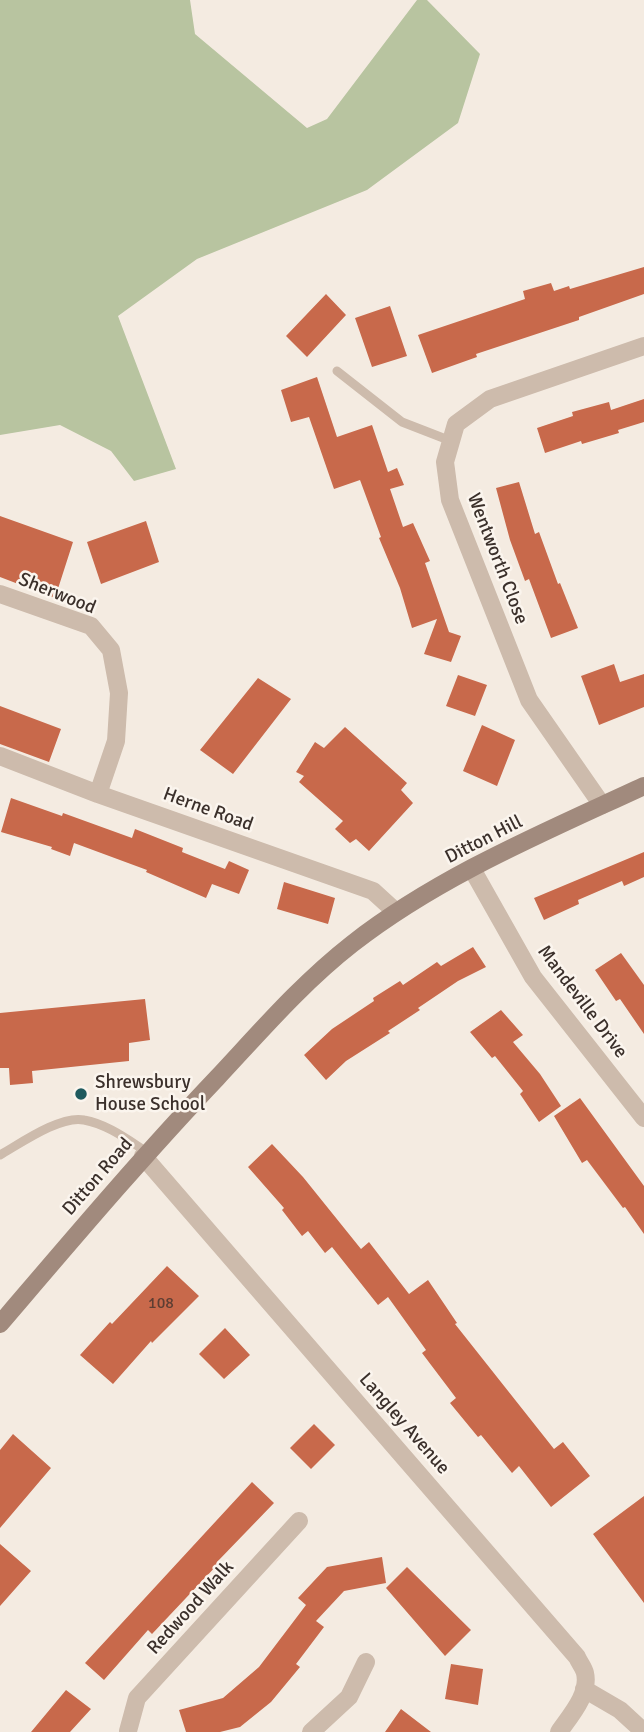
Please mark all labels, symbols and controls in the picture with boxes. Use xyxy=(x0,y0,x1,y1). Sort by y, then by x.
street label: Wentworth Close xyxy=(462,490,532,628)
street label: Sherwood xyxy=(15,568,99,620)
street label: Herne Road xyxy=(160,783,256,837)
street label: Ditton Hill xyxy=(441,811,527,869)
street label: Mandeville Drive xyxy=(532,941,632,1063)
place label: Shrewsbury House School xyxy=(95,1072,205,1116)
marker: Shrewsbury House School xyxy=(73,1086,89,1102)
street label: Ditton Road xyxy=(58,1133,138,1221)
house number: 108 xyxy=(148,1294,174,1314)
street label: Langley Avenue xyxy=(354,1369,454,1479)
street label: Redwood Walk xyxy=(143,1556,239,1660)

